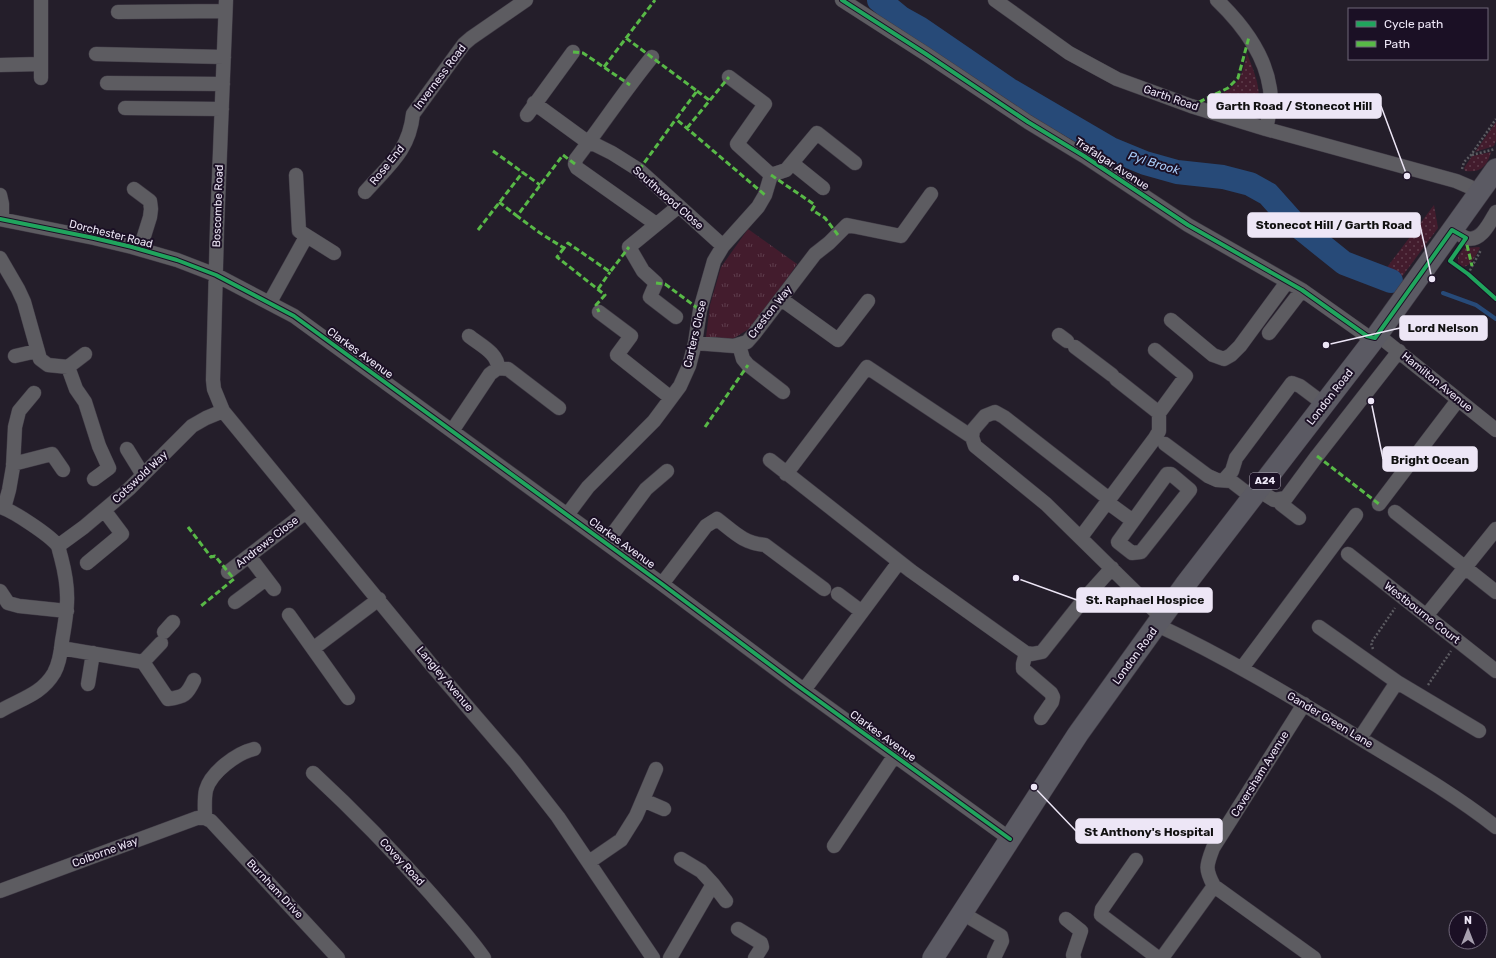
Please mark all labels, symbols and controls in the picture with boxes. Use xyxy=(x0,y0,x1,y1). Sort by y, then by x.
legend xyxy=(1348,8,1488,60)
text: Cycle path xyxy=(1384,17,1443,31)
text: Path xyxy=(1384,37,1410,51)
street label: Inverness Road xyxy=(411,42,469,112)
street label: Garth Road xyxy=(1142,82,1200,114)
callout: Garth Road / Stonecot Hill xyxy=(1208,94,1381,118)
text: Garth Road / Stonecot Hill xyxy=(1216,99,1372,113)
street label: Trafalgar Avenue xyxy=(1072,135,1152,193)
street label: Rose End xyxy=(367,142,407,188)
water label: Pyl Brook xyxy=(1127,149,1182,178)
street label: Boscombe Road xyxy=(210,164,226,248)
street label: Southwood Close xyxy=(630,164,706,232)
callout: Stonecot Hill / Garth Road xyxy=(1248,213,1420,237)
street label: Dorchester Road xyxy=(68,217,154,251)
text: Stonecot Hill / Garth Road xyxy=(1256,218,1412,232)
street label: Creston Way xyxy=(745,283,795,341)
street label: Carters Close xyxy=(681,299,709,369)
callout: Lord Nelson xyxy=(1400,316,1487,340)
text: Lord Nelson xyxy=(1408,321,1479,335)
street label: Clarkes Avenue xyxy=(324,325,396,381)
street label: Hamilton Avenue xyxy=(1399,349,1475,415)
street label: London Road xyxy=(1304,366,1356,428)
callout: Bright Ocean xyxy=(1383,447,1477,471)
street label: Cotswold Way xyxy=(110,448,170,506)
text: Bright Ocean xyxy=(1391,453,1469,467)
road number: A24 xyxy=(1250,473,1280,489)
street label: Andrews Close xyxy=(233,514,301,570)
street label: Clarkes Avenue xyxy=(586,515,658,571)
street label: Westbourne Court xyxy=(1382,579,1463,647)
callout: St. Raphael Hospice xyxy=(1077,588,1212,612)
text: St. Raphael Hospice xyxy=(1086,593,1204,607)
street label: London Road xyxy=(1110,625,1160,687)
street label: Langley Avenue xyxy=(414,644,476,714)
street label: Gander Green Lane xyxy=(1285,689,1375,751)
street label: Clarkes Avenue xyxy=(847,708,919,764)
street label: Caversham Avenue xyxy=(1228,729,1292,819)
callout: St Anthony's Hospital xyxy=(1076,819,1222,843)
text: St Anthony's Hospital xyxy=(1084,825,1214,839)
street label: Colborne Way xyxy=(70,834,140,870)
street label: Covey Road xyxy=(377,836,427,888)
street label: Burnham Drive xyxy=(244,857,306,921)
north arrow xyxy=(1448,910,1488,950)
text: N xyxy=(1464,914,1472,927)

